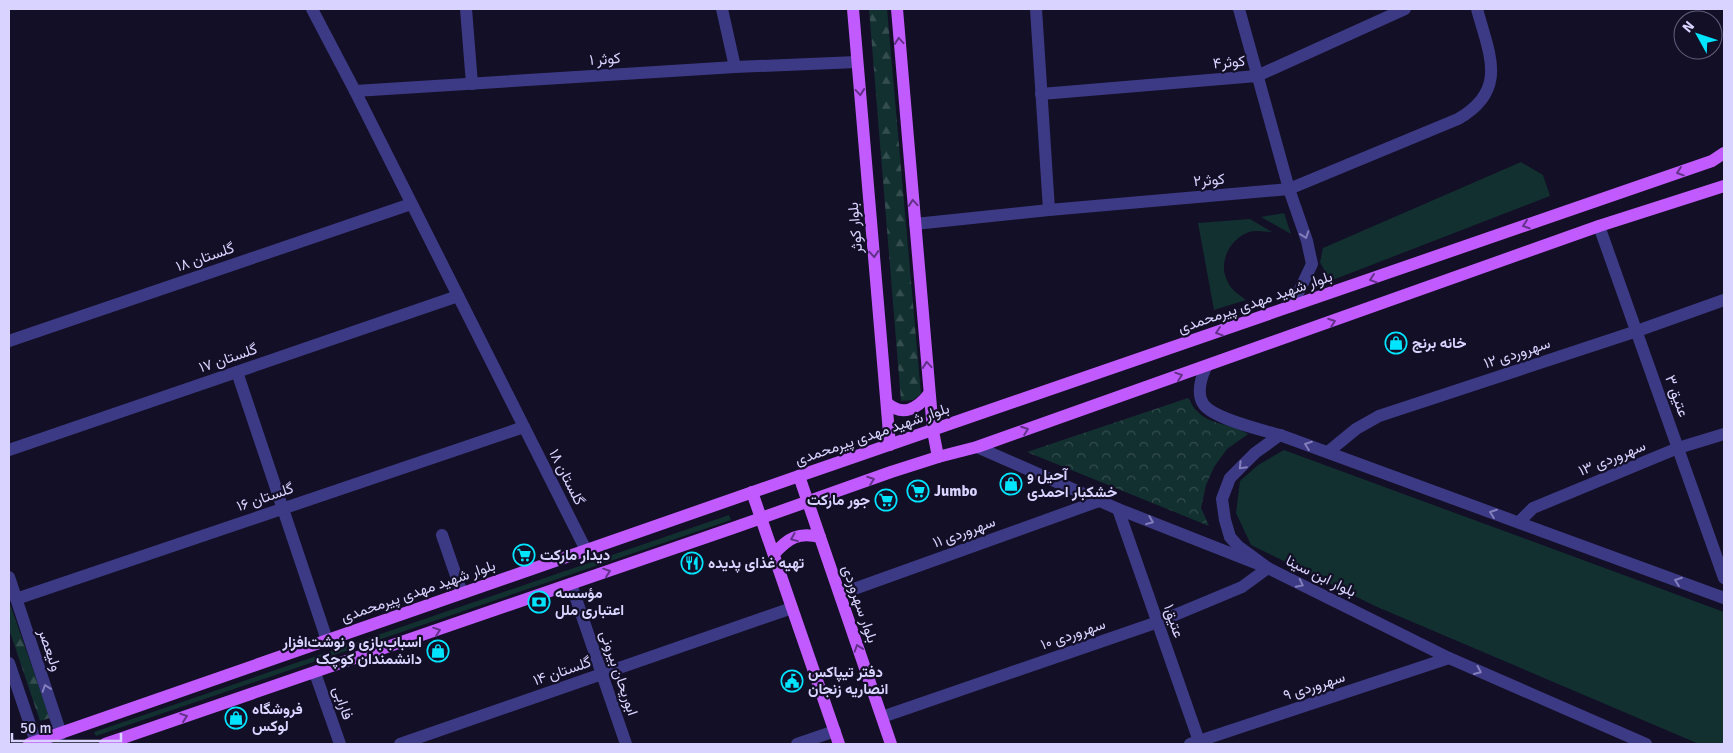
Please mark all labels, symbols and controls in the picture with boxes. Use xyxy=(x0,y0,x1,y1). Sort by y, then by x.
north arrow xyxy=(1673,10,1723,60)
text: N xyxy=(1679,18,1698,36)
one-way arrow xyxy=(894,36,905,44)
street label: کوثر ۱ xyxy=(589,49,622,69)
street label: کوثر۴ xyxy=(1212,52,1246,72)
one-way arrow xyxy=(854,88,865,96)
one-way arrow xyxy=(1676,167,1685,177)
street label: کوثر۲ xyxy=(1192,170,1226,190)
one-way arrow xyxy=(908,198,919,206)
street label: بلوار کوثر xyxy=(844,202,866,255)
one-way arrow xyxy=(1522,220,1531,230)
one-way arrow xyxy=(1299,230,1309,239)
street label: گلستان ۱۸ xyxy=(174,239,237,275)
one-way arrow xyxy=(868,250,879,258)
street label: بلوار شهید مهدی پیرمحمدی xyxy=(1175,267,1335,338)
one-way arrow xyxy=(1369,273,1377,283)
one-way arrow xyxy=(1327,318,1336,328)
one-way arrow xyxy=(1215,326,1224,336)
shop icon: خانه برنج xyxy=(1384,331,1408,355)
place label: خانه برنج xyxy=(1412,334,1466,353)
street label: سهروردی ۱۲ xyxy=(1482,334,1553,373)
street label: گلستان ۱۷ xyxy=(197,340,260,376)
one-way arrow xyxy=(922,360,933,368)
one-way arrow xyxy=(1174,372,1182,382)
street label: عتیق ۳ xyxy=(1660,373,1693,420)
street label: بلوار شهید مهدی پیرمحمدی xyxy=(792,399,952,470)
one-way arrow xyxy=(1020,426,1029,436)
street label: سهروردی ۱۳ xyxy=(1576,436,1649,481)
one-way arrow xyxy=(1304,441,1312,451)
street label: گلستان ۱۸ xyxy=(545,446,589,508)
one-way arrow xyxy=(1239,460,1248,469)
place label: آحیل و خشکبار احمدی xyxy=(1027,466,1117,501)
shop icon: آحیل و خشکبار احمدی xyxy=(999,472,1023,496)
one-way arrow xyxy=(866,475,874,485)
street label: گلستان ۱۶ xyxy=(234,479,296,515)
supermarket icon: Jumbo xyxy=(906,479,930,503)
place label: Jumbo xyxy=(934,482,977,500)
supermarket icon: جور مارکت xyxy=(874,488,898,512)
place label: جور مارکت xyxy=(807,491,870,509)
one-way arrow xyxy=(1489,509,1498,519)
street label: سهروردی ١١ xyxy=(930,512,998,553)
one-way arrow xyxy=(1145,515,1154,526)
one-way arrow xyxy=(790,532,799,543)
supermarket icon: دیدار مارکت xyxy=(512,543,536,567)
place label: دیدار مارکت xyxy=(540,546,610,564)
restaurant icon: تهیه غذای پدیده xyxy=(680,551,704,575)
street label: بلوار ابن سینا xyxy=(1282,551,1359,602)
place label: تهیه غذای پدیده xyxy=(708,554,804,573)
street label: بلوار شهید مهدی پیرمحمدی xyxy=(338,556,498,627)
street label: بلوار سهروردی xyxy=(837,563,882,646)
one-way arrow xyxy=(602,568,611,578)
one-way arrow xyxy=(1675,577,1683,587)
one-way arrow xyxy=(1295,578,1304,588)
place label: مؤسسه اعتباری ملل xyxy=(555,584,624,619)
bank icon: مؤسسه اعتباری ملل xyxy=(527,590,551,614)
street label: عتیق۱ xyxy=(1159,602,1188,641)
street label: سهروردی ۱۰ xyxy=(1038,614,1108,654)
street label: ولیعصر xyxy=(34,625,66,674)
one-way arrow xyxy=(432,626,441,636)
street label: ابوریحان بیرونی xyxy=(595,628,642,718)
place label: اسباب‌بازی و نوشت‌افزار دانشمندان کوچک xyxy=(281,633,422,669)
shop icon: اسباب‌بازی و نوشت‌افزار دانشمندان کوچک xyxy=(426,639,450,663)
one-way arrow xyxy=(854,645,864,653)
street label: گلستان ۱۴ xyxy=(531,653,594,689)
place label: دفتر تیپاکس انصاریه زنجان xyxy=(808,663,888,698)
one-way arrow xyxy=(1473,664,1482,675)
street label: سهروردی ۹ xyxy=(1281,668,1348,705)
public building icon: دفتر تیپاکس انصاریه زنجان xyxy=(780,669,804,693)
one-way arrow xyxy=(42,684,52,693)
street label: فارابی xyxy=(328,684,357,722)
place label: فروشگاه لوکس xyxy=(252,700,303,735)
shop icon: فروشگاه لوکس xyxy=(224,706,248,730)
scale bar xyxy=(12,710,121,742)
one-way arrow xyxy=(179,713,188,723)
text: 50 m xyxy=(20,719,51,737)

